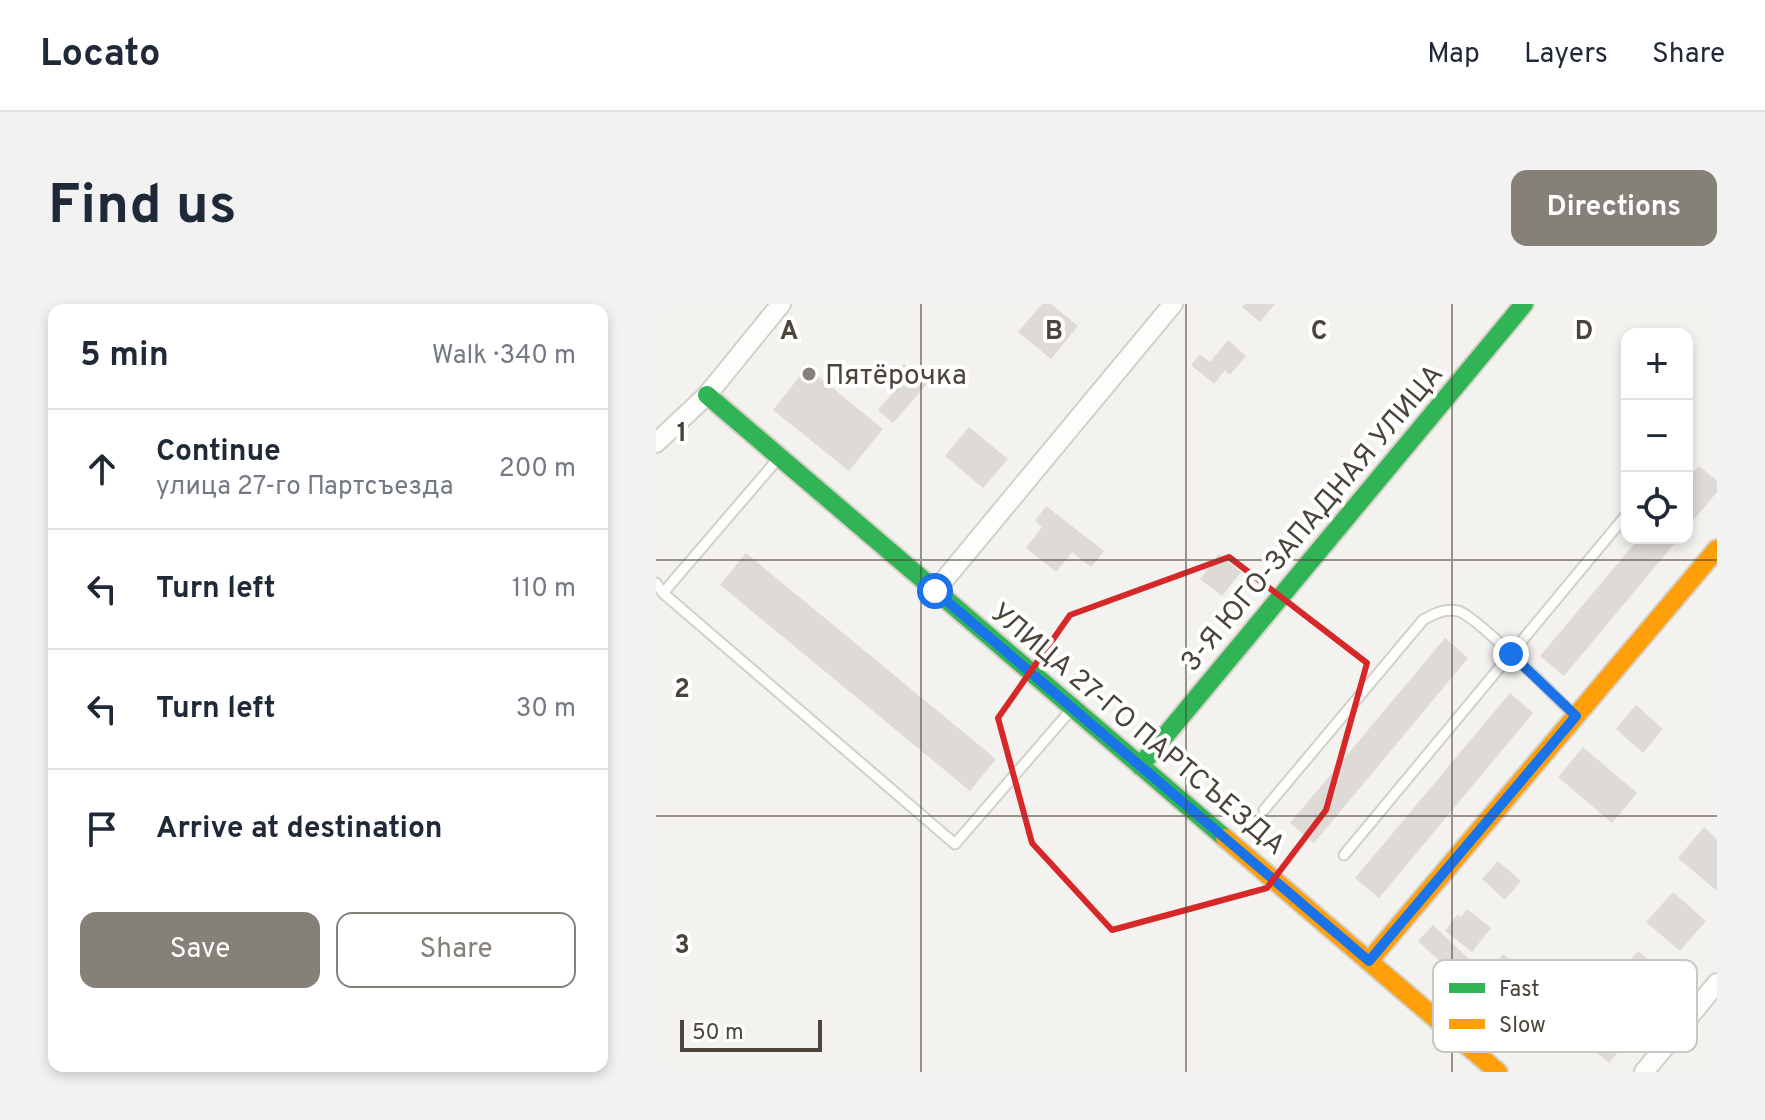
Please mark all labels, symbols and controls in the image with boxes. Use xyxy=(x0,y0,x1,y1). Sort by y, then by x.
text: Locato xyxy=(40,31,160,80)
text: Map xyxy=(1427,37,1480,73)
text: Layers xyxy=(1524,37,1608,73)
text: Share xyxy=(1652,37,1725,73)
button: Directions xyxy=(1511,170,1717,246)
text: Find us xyxy=(48,173,237,243)
text: A xyxy=(780,316,798,349)
text: B xyxy=(1045,316,1063,349)
text: C xyxy=(1311,316,1327,349)
text: D xyxy=(1575,316,1593,349)
map controls xyxy=(1621,328,1693,544)
button: + xyxy=(1621,328,1693,400)
text: 5 min xyxy=(80,335,169,378)
text: Walk · 340 m xyxy=(432,340,576,373)
street label: 3-Я ЮГО-ЗАПАДНАЯ УЛИЦА xyxy=(1174,358,1453,680)
place label: Пятёрочка xyxy=(825,359,967,395)
marker: Пятёрочка xyxy=(800,365,818,383)
button: − xyxy=(1621,400,1693,472)
text: 1 xyxy=(677,418,687,451)
text: Continue xyxy=(156,434,281,471)
icon: ahead xyxy=(80,447,124,491)
text: 200 m xyxy=(499,453,576,486)
text: улица 27-го Партсъезда xyxy=(156,471,454,504)
button: locate xyxy=(1621,472,1693,544)
icon: left xyxy=(80,567,124,611)
text: Turn left xyxy=(156,571,276,608)
text: 110 m xyxy=(512,573,576,606)
route start xyxy=(917,573,953,609)
street label: УЛИЦА 27-ГО ПАРТСЪЕЗДА xyxy=(982,596,1292,864)
route end xyxy=(1493,636,1529,672)
text: 2 xyxy=(674,674,690,707)
icon: left xyxy=(80,687,124,731)
text: Turn left xyxy=(156,691,276,728)
text: 30 m xyxy=(516,693,576,726)
icon: arrive xyxy=(80,807,124,851)
text: Arrive at destination xyxy=(156,811,442,848)
button: Save xyxy=(80,912,320,988)
button: Share xyxy=(336,912,576,988)
text: 3 xyxy=(674,930,690,963)
legend xyxy=(1433,960,1697,1052)
text: Fast xyxy=(1499,977,1540,1004)
text: Slow xyxy=(1499,1013,1546,1040)
scale bar xyxy=(680,1016,822,1052)
text: 50 m xyxy=(692,1020,744,1047)

